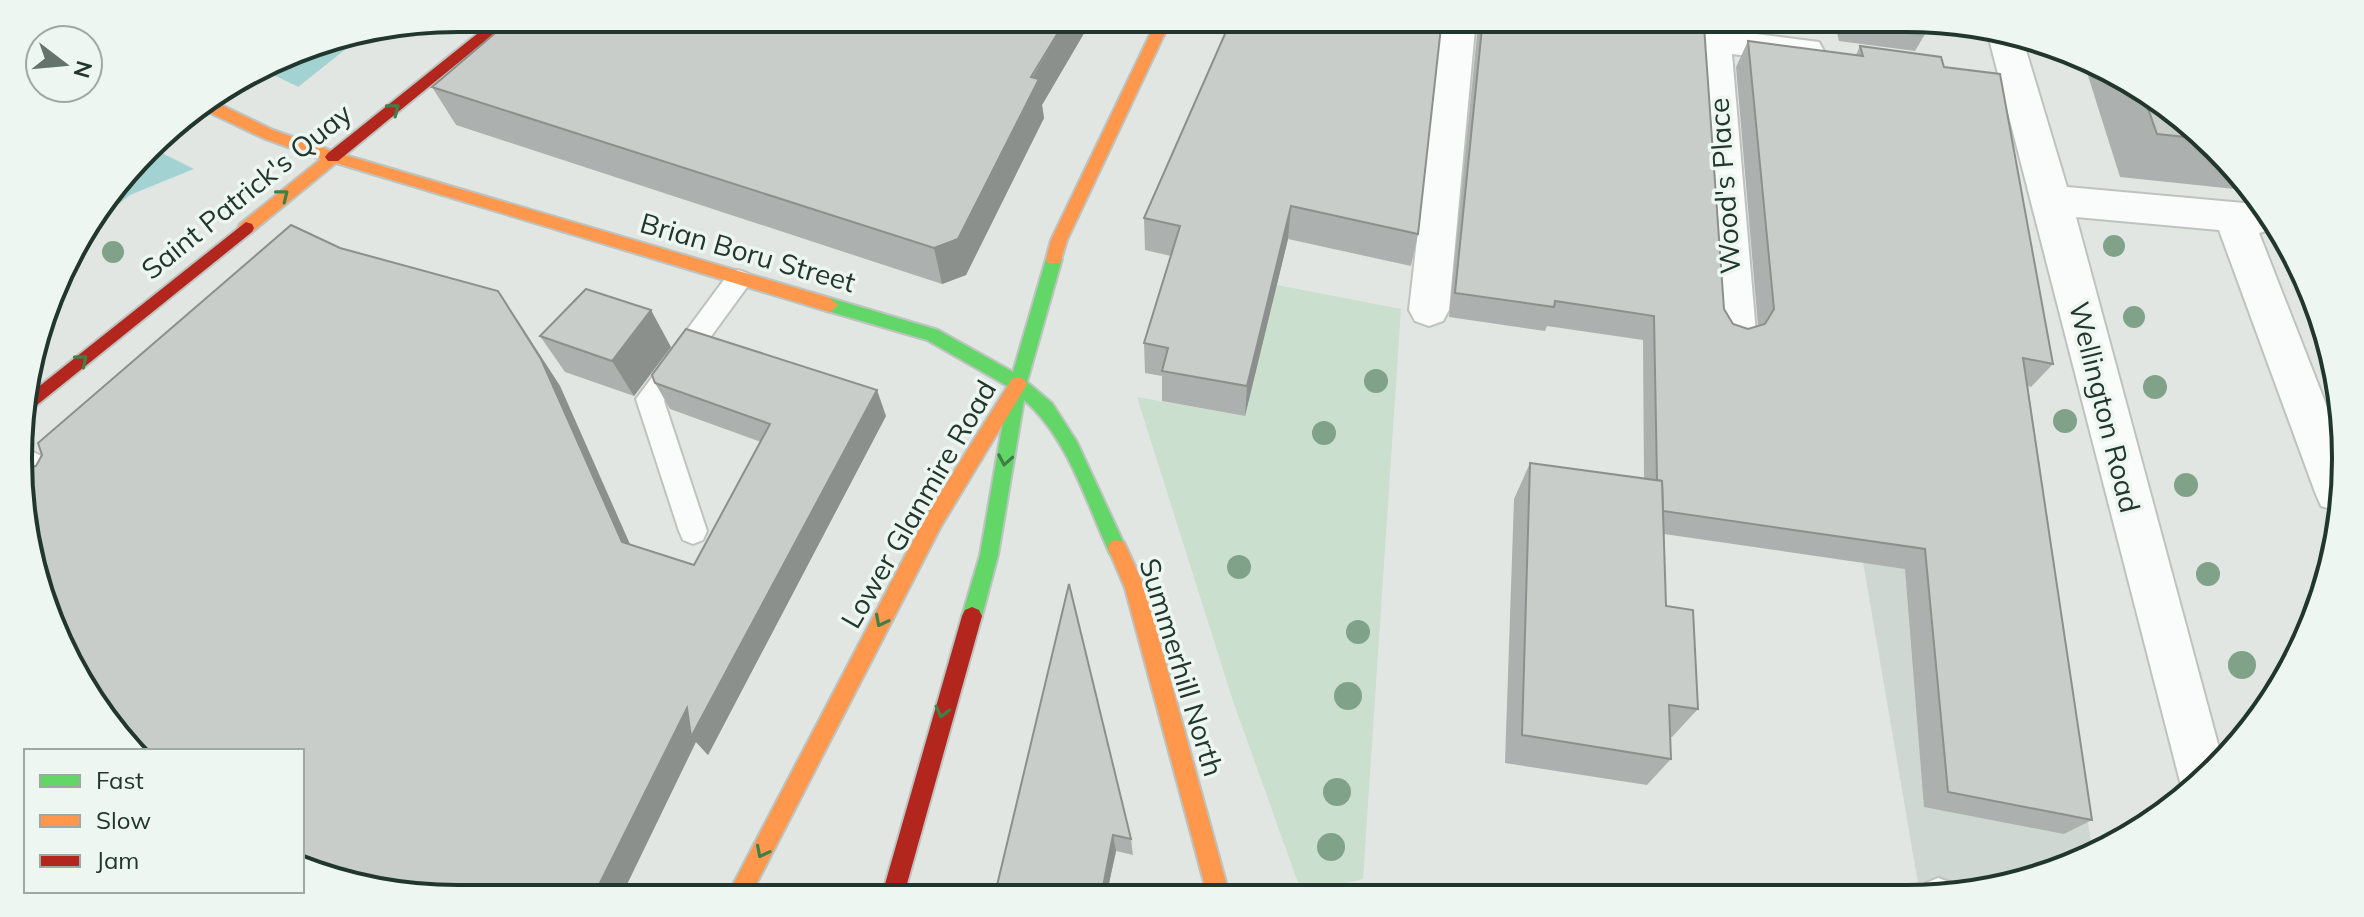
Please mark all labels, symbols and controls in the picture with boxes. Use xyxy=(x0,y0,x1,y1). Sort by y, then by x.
north arrow xyxy=(24,24,104,104)
text: N xyxy=(67,58,99,81)
street label: Saint Patrick's Quay xyxy=(134,95,358,287)
street label: Wood's Place xyxy=(1700,97,1748,275)
one-way arrow xyxy=(385,104,400,118)
one-way arrow xyxy=(274,190,289,204)
street label: Brian Boru Street xyxy=(636,205,860,300)
street label: Wellington Road xyxy=(2062,298,2148,516)
one-way arrow xyxy=(73,355,88,370)
street label: Lower Glanmire Road xyxy=(833,374,1003,634)
one-way arrow xyxy=(997,454,1014,467)
street label: Summerhill North xyxy=(1132,554,1232,780)
one-way arrow xyxy=(875,612,891,627)
one-way arrow xyxy=(935,705,951,719)
legend xyxy=(24,749,304,893)
text: Fast xyxy=(96,765,144,795)
text: Slow xyxy=(96,805,151,835)
one-way arrow xyxy=(756,843,771,858)
text: Jam xyxy=(96,845,139,875)

